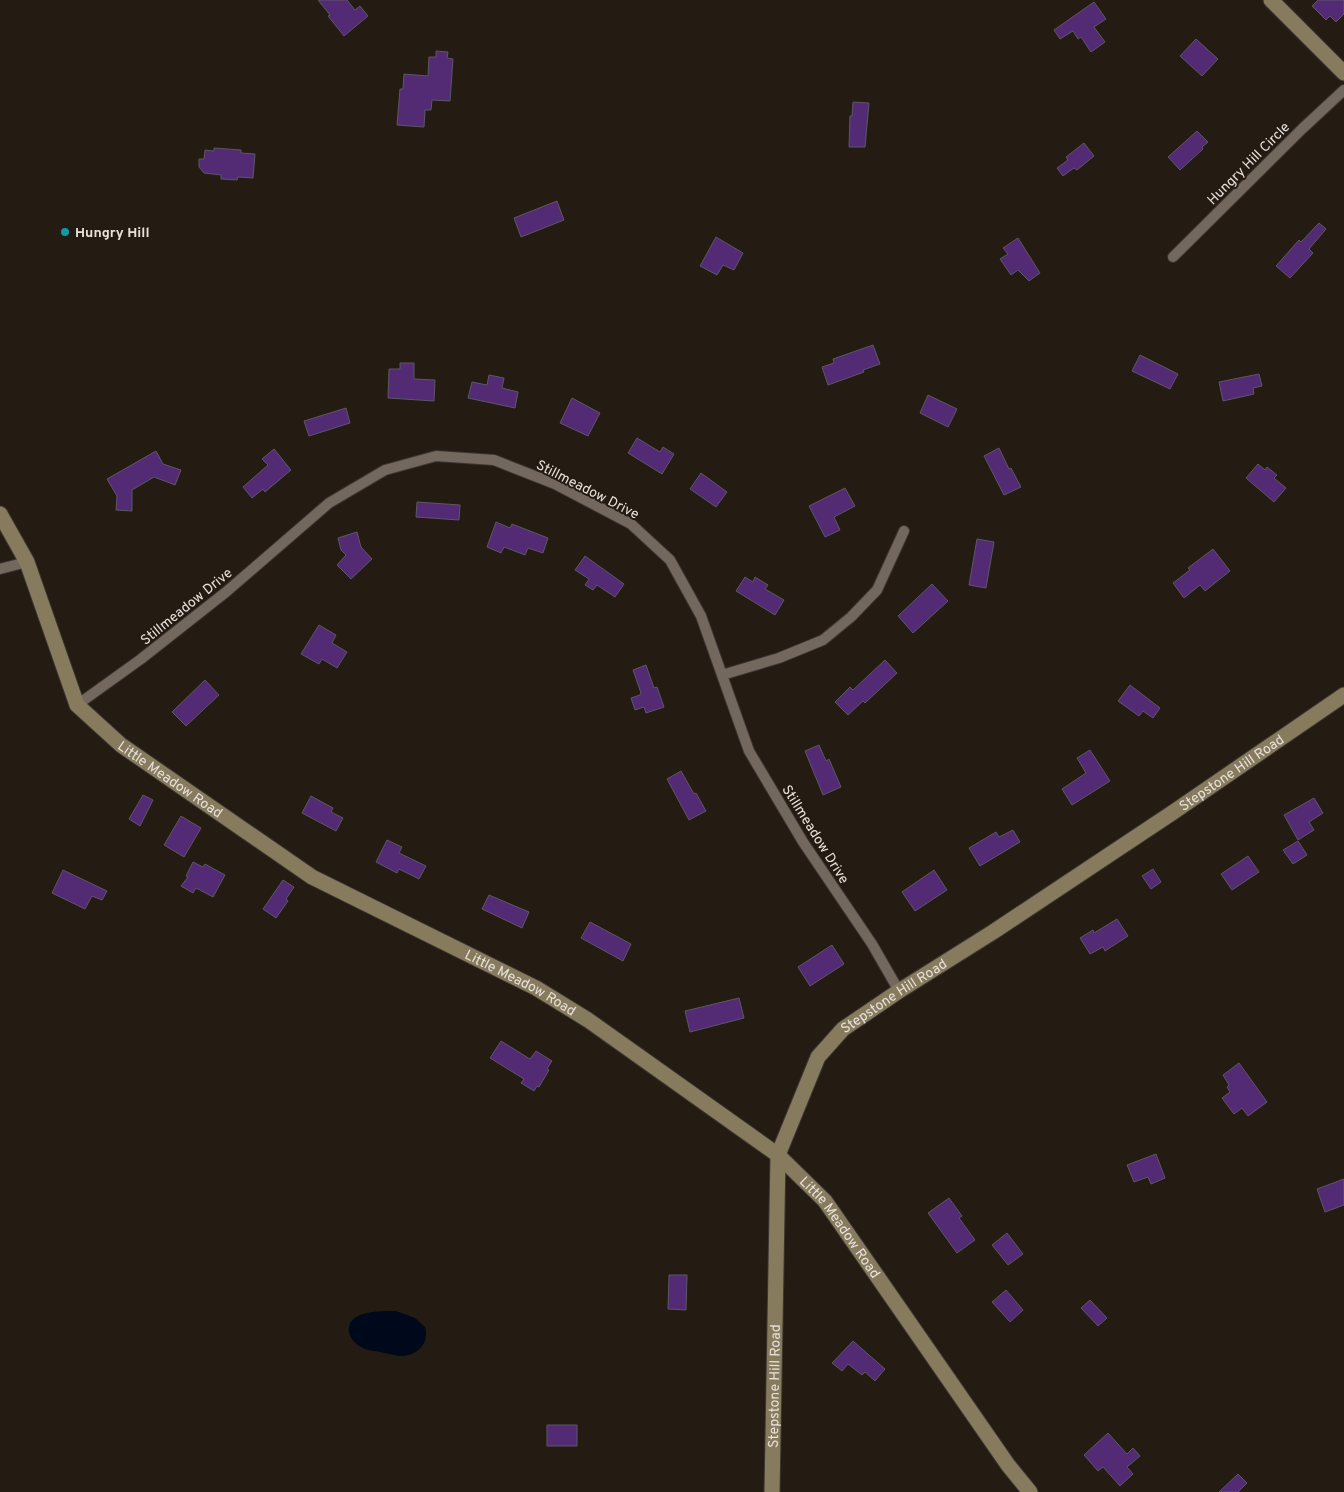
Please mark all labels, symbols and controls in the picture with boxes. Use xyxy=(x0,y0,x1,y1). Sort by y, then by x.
street label: Hungry Hill Circle xyxy=(1204,119,1294,209)
place label: Hungry Hill xyxy=(75,225,149,242)
marker: Hungry Hill xyxy=(59,226,71,238)
street label: Stillmeadow Drive xyxy=(533,457,642,524)
street label: Stillmeadow Drive xyxy=(138,565,236,649)
street label: Stepstone Hill Road xyxy=(1176,732,1288,816)
street label: Little Meadow Road xyxy=(114,738,225,822)
street label: Stillmeadow Drive xyxy=(778,782,852,887)
street label: Little Meadow Road xyxy=(462,947,579,1020)
street label: Stepstone Hill Road xyxy=(838,956,951,1038)
street label: Little Meadow Road xyxy=(795,1174,883,1282)
street label: Stepstone Hill Road xyxy=(766,1324,785,1448)

